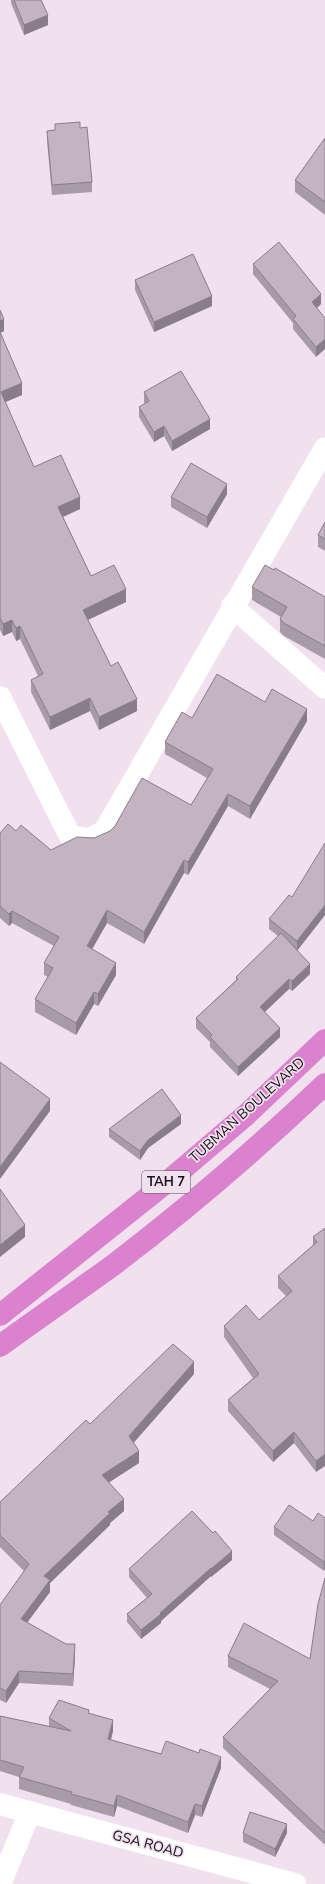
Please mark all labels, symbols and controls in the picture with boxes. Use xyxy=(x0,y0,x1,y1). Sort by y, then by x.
street label: TUBMAN BOULEVARD xyxy=(185,1053,309,1167)
road number: TAH 7 xyxy=(142,1171,190,1193)
street label: GSA ROAD xyxy=(110,1825,186,1863)

